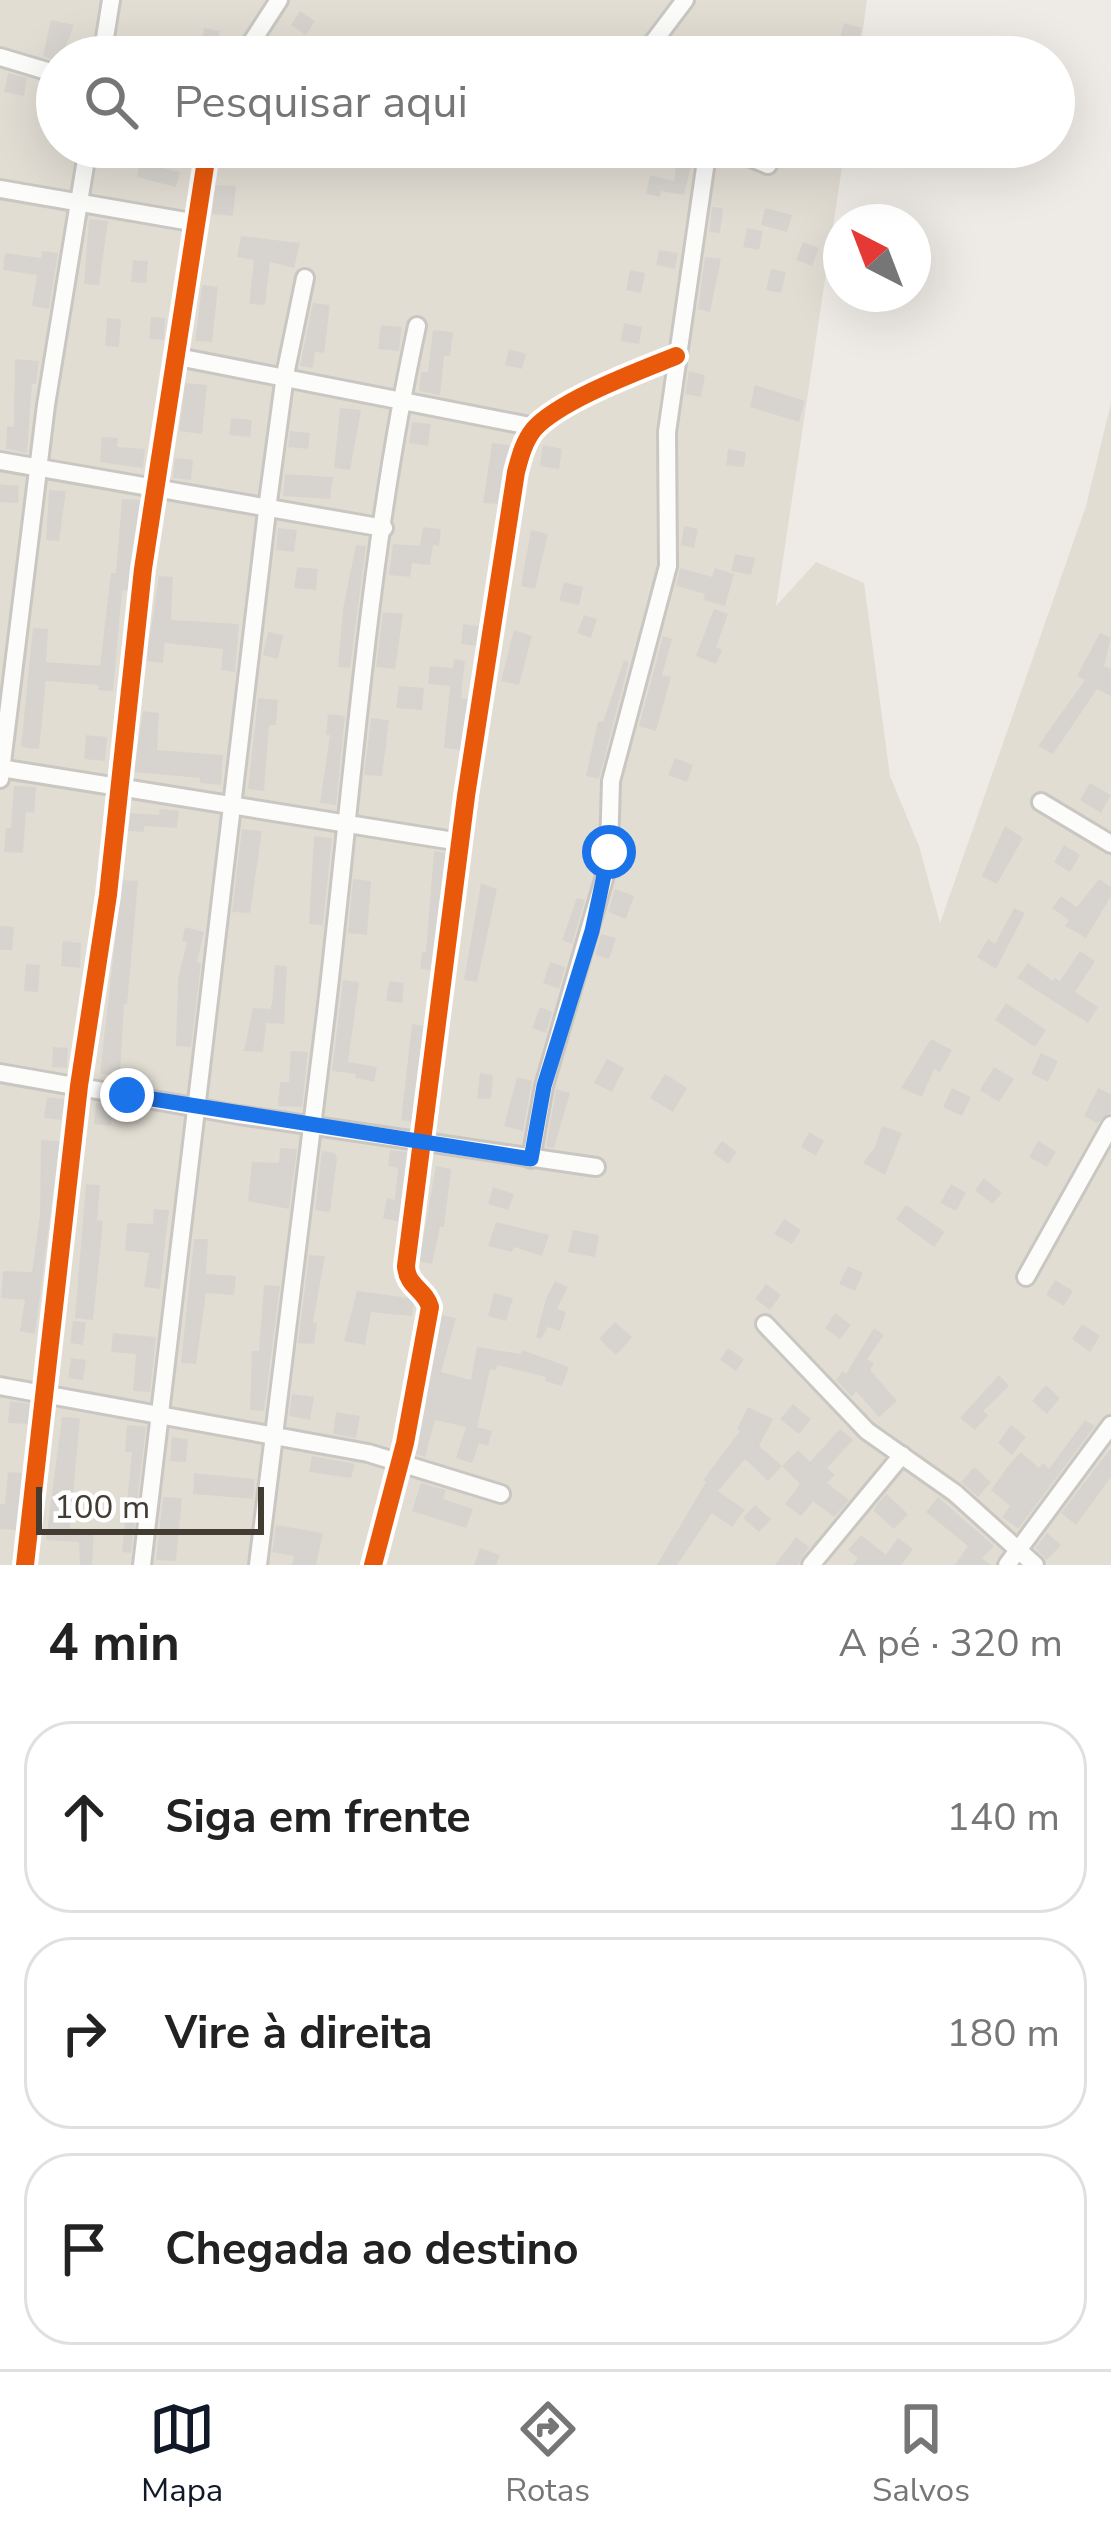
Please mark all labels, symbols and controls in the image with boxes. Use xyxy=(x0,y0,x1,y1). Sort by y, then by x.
search box xyxy=(36,36,1075,168)
icon: search xyxy=(78,69,144,135)
text: Pesquisar aqui xyxy=(174,72,468,133)
north arrow xyxy=(823,204,931,312)
route start xyxy=(582,825,636,879)
route end xyxy=(100,1068,154,1122)
scale bar xyxy=(36,1481,264,1534)
text: 100 m xyxy=(54,1485,150,1530)
text: 4 min xyxy=(48,1608,180,1678)
text: A pé · 320 m xyxy=(839,1617,1063,1670)
icon: ahead xyxy=(51,1784,117,1850)
text: Siga em frente xyxy=(165,1787,471,1848)
text: 140 m xyxy=(946,1791,1060,1844)
icon: right xyxy=(51,2000,117,2066)
text: Vire à direita xyxy=(165,2003,433,2064)
text: 180 m xyxy=(946,2007,1060,2060)
icon: arrive xyxy=(51,2216,117,2282)
text: Chegada ao destino xyxy=(165,2219,579,2280)
tab: Mapa xyxy=(141,2396,223,2513)
tab: Rotas xyxy=(505,2396,590,2513)
tab: Salvos xyxy=(872,2396,970,2513)

